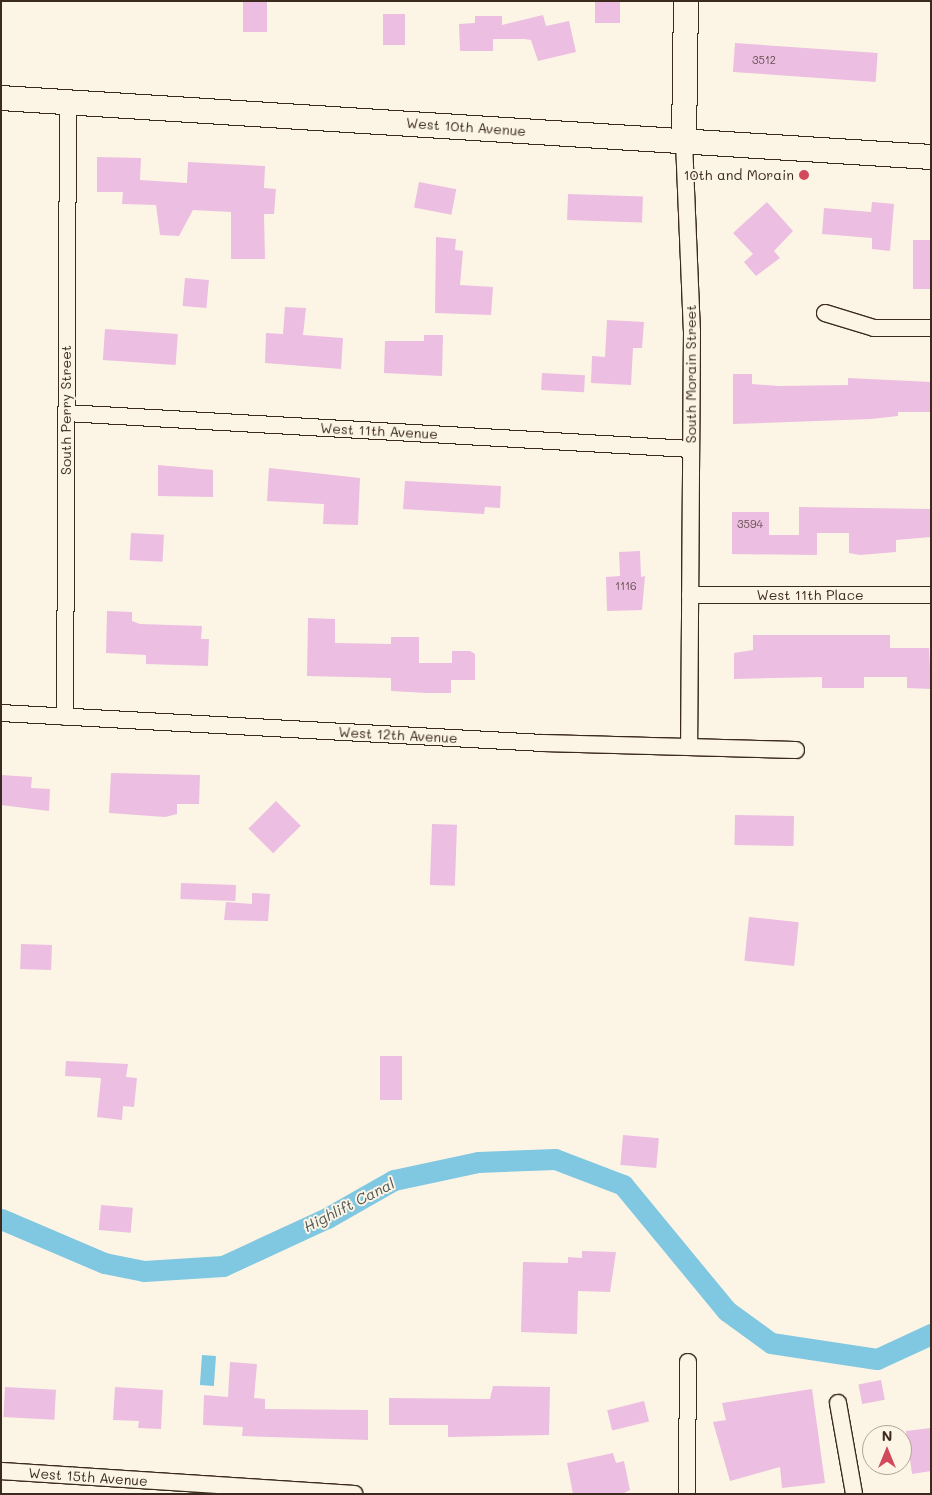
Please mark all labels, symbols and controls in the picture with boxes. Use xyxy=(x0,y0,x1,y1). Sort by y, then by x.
house number: 3512 xyxy=(752,53,776,67)
street label: West 10th Avenue xyxy=(405,114,527,140)
place label: 10th and Morain xyxy=(683,167,794,183)
marker: 10th and Morain xyxy=(798,169,810,181)
street label: South Morain Street xyxy=(683,305,699,443)
street label: South Perry Street xyxy=(58,345,74,475)
street label: West 11th Avenue xyxy=(320,420,438,442)
house number: 3594 xyxy=(737,517,763,531)
house number: 1116 xyxy=(615,579,637,593)
street label: West 11th Place xyxy=(756,587,864,603)
street label: West 12th Avenue xyxy=(338,723,458,747)
water label: Highlift Canal xyxy=(301,1174,397,1236)
north arrow xyxy=(862,1425,912,1475)
text: N xyxy=(882,1426,892,1445)
street label: West 15th Avenue xyxy=(28,1464,148,1490)

